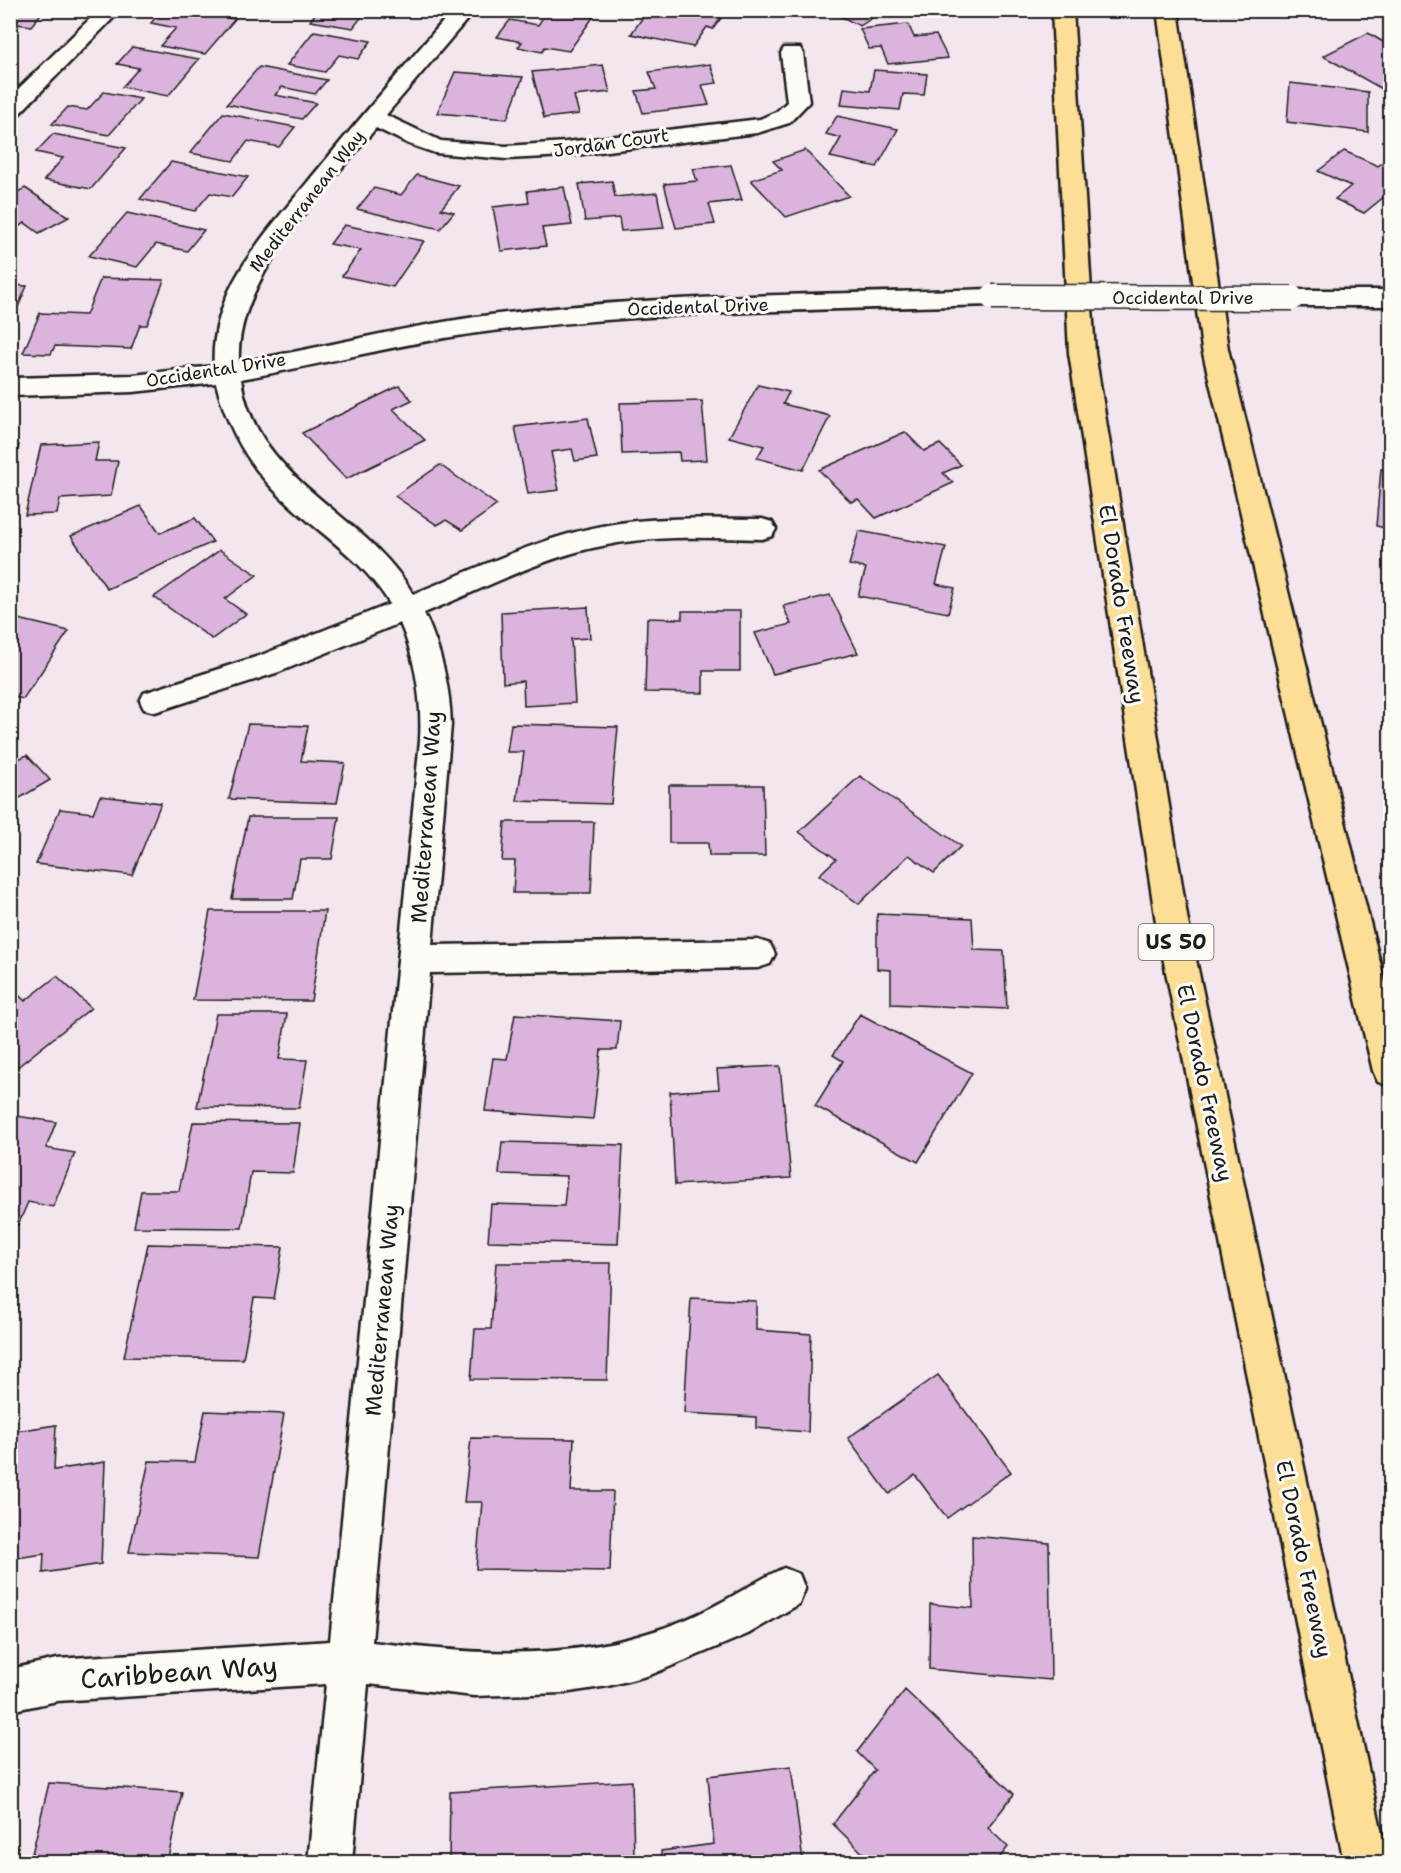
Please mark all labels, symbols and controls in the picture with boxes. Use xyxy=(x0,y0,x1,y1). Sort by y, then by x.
street label: Jordan Court xyxy=(552,123,670,163)
street label: Mediterranean Way xyxy=(244,125,370,277)
street label: Occidental Drive xyxy=(1112,286,1254,310)
street label: Occidental Drive xyxy=(627,293,769,321)
street label: Occidental Drive xyxy=(144,347,288,393)
street label: El Dorado Freeway xyxy=(1092,502,1152,706)
street label: Mediterranean Way xyxy=(404,710,448,924)
road number: US 50 xyxy=(1138,924,1214,960)
street label: El Dorado Freeway xyxy=(1170,981,1240,1185)
street label: Mediterranean Way xyxy=(358,1203,406,1417)
street label: El Dorado Freeway xyxy=(1269,1457,1339,1661)
street label: Caribbean Way xyxy=(79,1647,279,1697)

